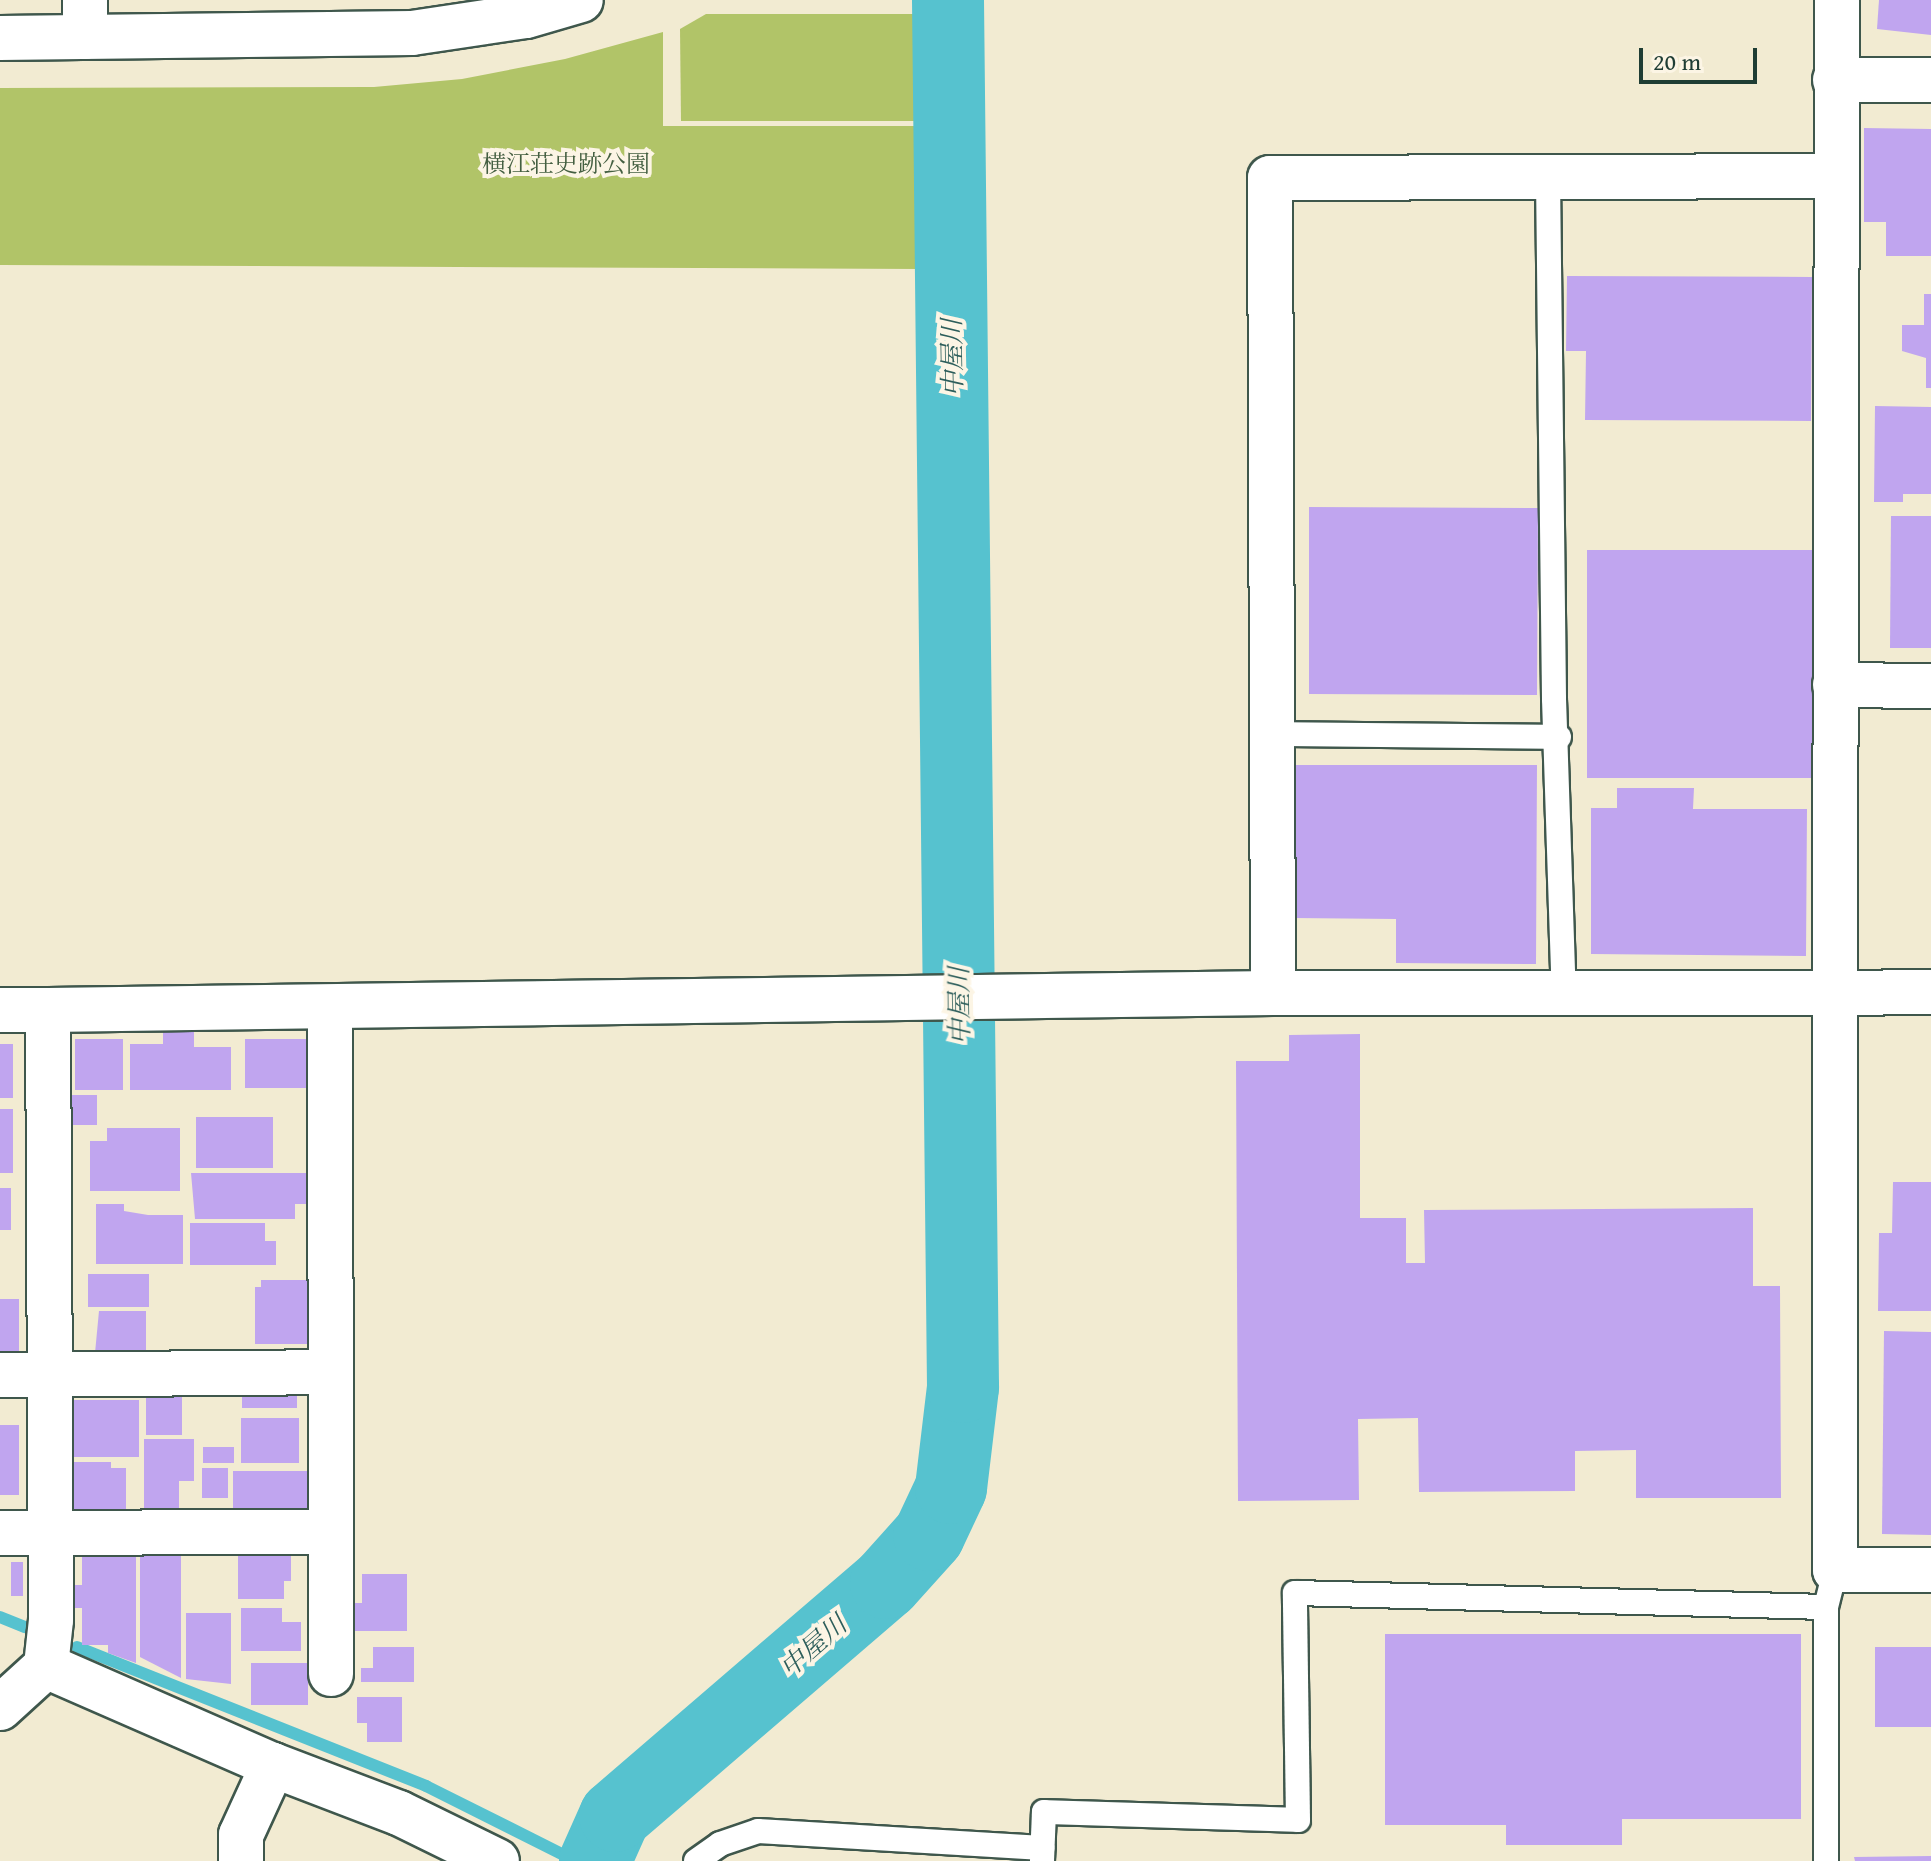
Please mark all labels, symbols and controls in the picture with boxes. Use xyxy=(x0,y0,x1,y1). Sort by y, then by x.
scale bar xyxy=(1643,32,1761,82)
text: 20 m xyxy=(1653,44,1701,79)
park label: 横江荘史跡公園 xyxy=(482,150,650,178)
water label: 中屋川 xyxy=(936,319,968,397)
water label: 中屋川 xyxy=(943,967,975,1045)
water label: 中屋川 xyxy=(773,1609,853,1683)

